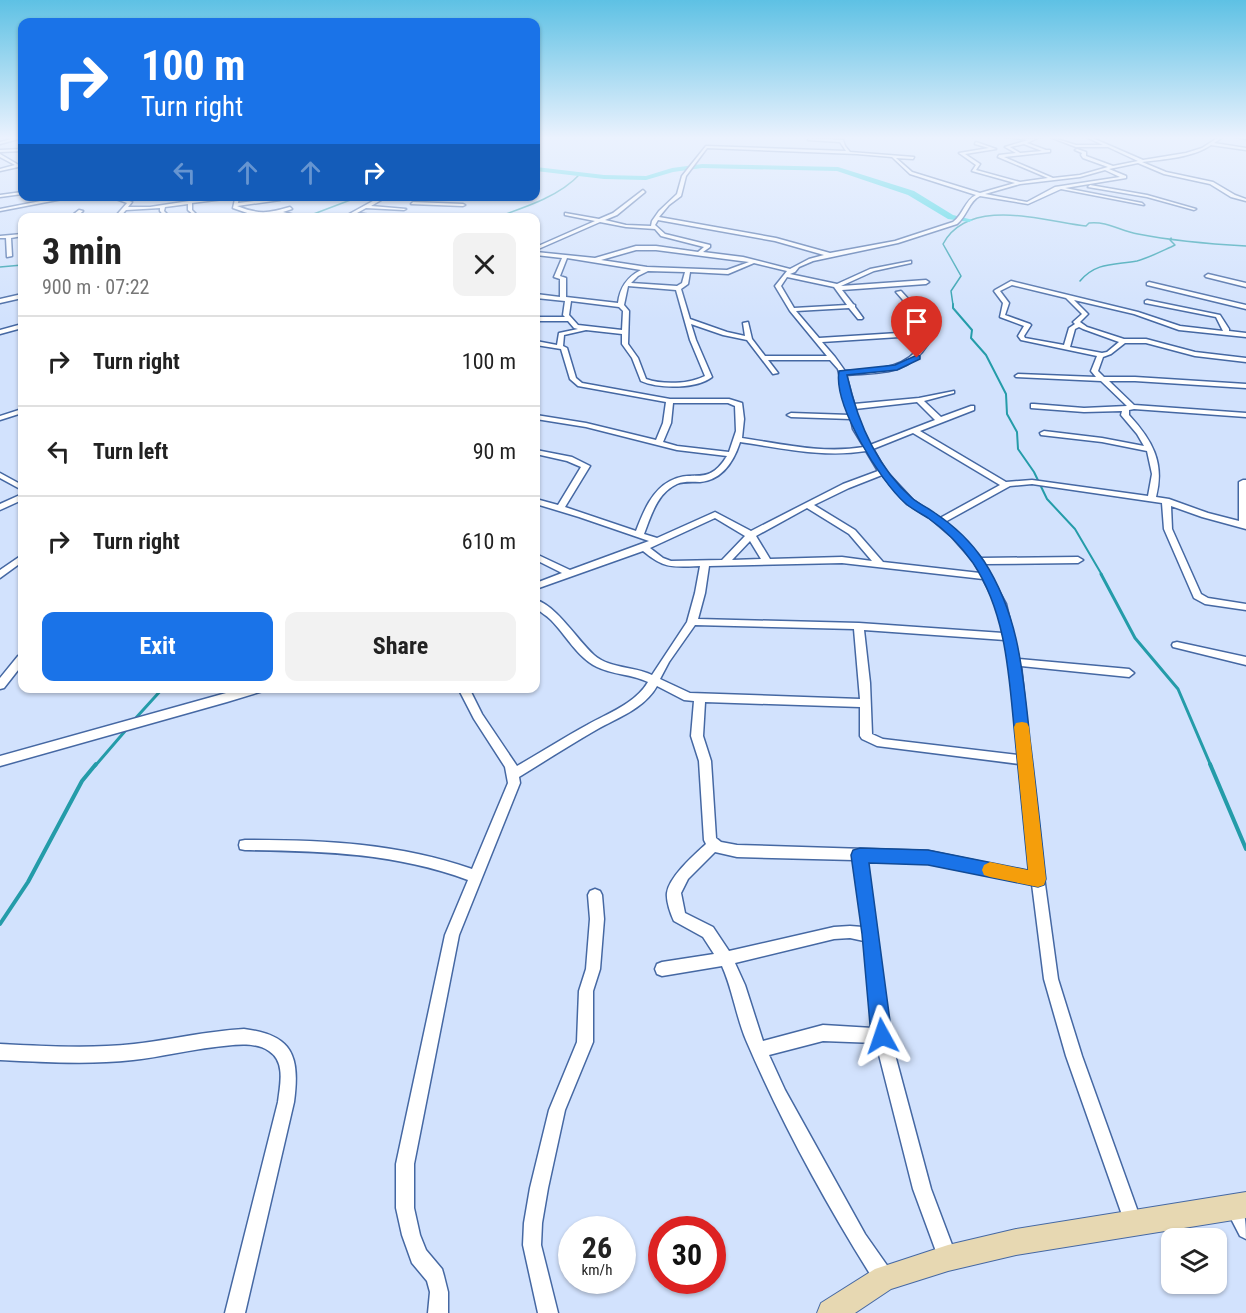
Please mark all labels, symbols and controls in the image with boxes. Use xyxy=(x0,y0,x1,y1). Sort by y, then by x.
text: 100 m xyxy=(141,41,246,90)
icon: right xyxy=(42,42,120,120)
text: Turn right xyxy=(141,91,243,123)
icon: left xyxy=(168,156,201,189)
icon: ahead xyxy=(231,156,264,189)
icon: ahead xyxy=(294,156,327,189)
icon: right xyxy=(357,156,390,189)
text: 3 min xyxy=(42,231,122,273)
button: close xyxy=(453,233,516,296)
text: 900 m · 07:22 xyxy=(42,275,149,299)
pin xyxy=(891,296,942,358)
icon: arrive xyxy=(900,305,933,338)
icon: right xyxy=(42,345,75,378)
text: Turn right xyxy=(93,349,180,374)
text: 100 m xyxy=(462,349,516,374)
icon: left xyxy=(42,435,75,468)
text: Turn left xyxy=(93,439,168,464)
text: 90 m xyxy=(473,439,516,464)
icon: right xyxy=(42,525,75,558)
text: Turn right xyxy=(93,529,180,554)
text: 610 m xyxy=(462,529,516,554)
button: Exit xyxy=(42,612,273,681)
button: Share xyxy=(285,612,516,681)
position arrow xyxy=(850,1004,914,1068)
speed limit sign: 30 xyxy=(648,1216,726,1294)
map controls xyxy=(1161,1228,1227,1294)
button: layers xyxy=(1161,1228,1227,1294)
text: 26 xyxy=(582,1230,612,1265)
text: km/h xyxy=(582,1261,612,1279)

